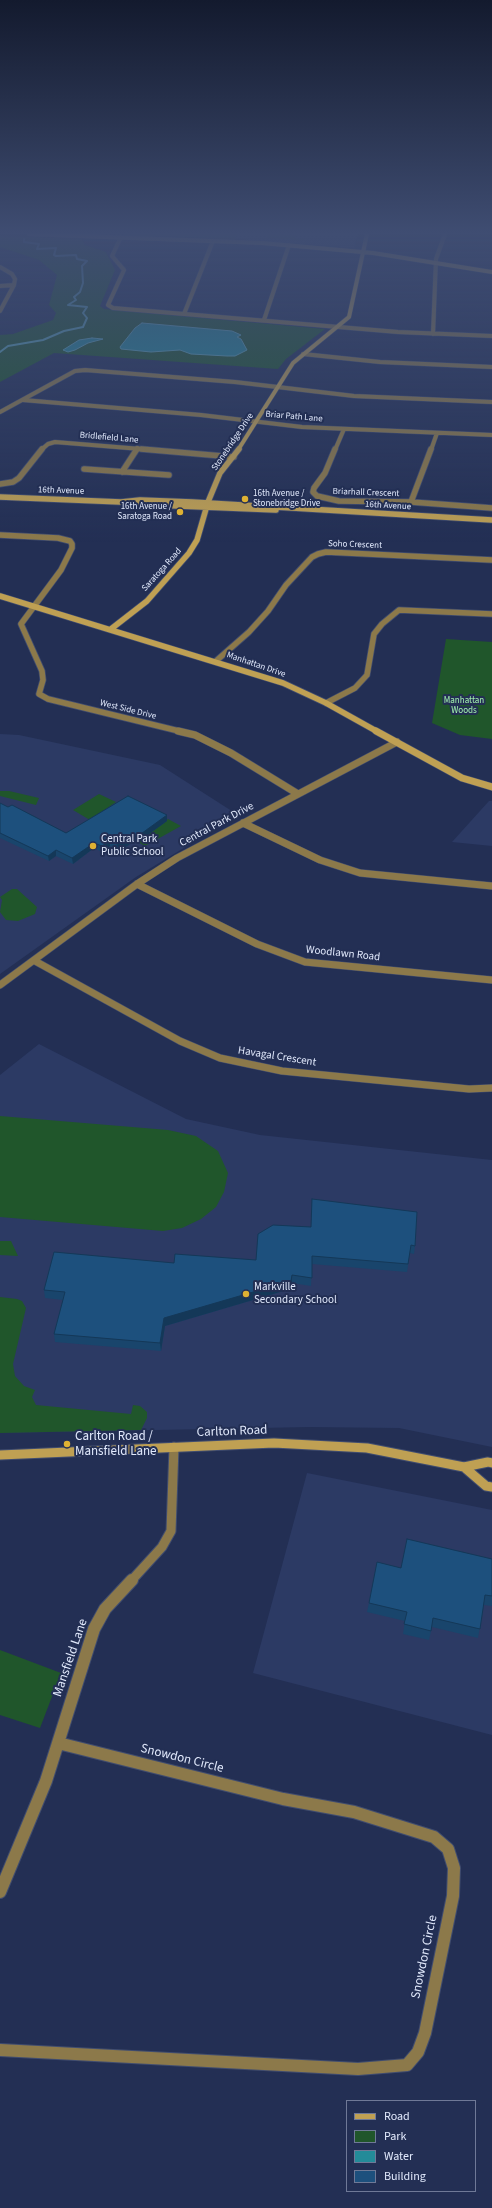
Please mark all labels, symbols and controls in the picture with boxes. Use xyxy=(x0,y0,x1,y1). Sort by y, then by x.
street label: Briar Path Lane xyxy=(265,409,323,425)
street label: Stonebridge Drive xyxy=(210,411,256,473)
street label: Bridlefield Lane xyxy=(79,430,139,446)
street label: 16th Avenue xyxy=(38,485,84,497)
street label: Briarhall Crescent xyxy=(332,486,400,500)
place label: 16th Avenue / Stonebridge Drive xyxy=(253,489,320,510)
marker: 16th Avenue / Stonebridge Drive xyxy=(240,494,250,504)
street label: 16th Avenue xyxy=(365,499,411,513)
place label: 16th Avenue / Saratoga Road xyxy=(117,502,172,523)
marker: 16th Avenue / Saratoga Road xyxy=(175,507,185,517)
street label: Soho Crescent xyxy=(328,539,382,551)
street label: Saratoga Road xyxy=(140,546,184,594)
street label: Manhattan Drive xyxy=(225,650,287,680)
park label: Manhattan Woods xyxy=(444,696,484,717)
street label: West Side Drive xyxy=(99,698,157,722)
street label: Central Park Drive xyxy=(178,800,256,850)
place label: Central Park Public School xyxy=(101,833,164,859)
marker: Central Park Public School xyxy=(88,841,98,851)
street label: Woodlawn Road xyxy=(305,944,381,964)
street label: Havagal Crescent xyxy=(237,1044,317,1070)
place label: Markville Secondary School xyxy=(254,1281,337,1307)
marker: Markville Secondary School xyxy=(241,1289,251,1299)
street label: Carlton Road xyxy=(196,1423,268,1441)
place label: Carlton Road / Mansfield Lane xyxy=(75,1429,157,1460)
marker: Carlton Road / Mansfield Lane xyxy=(62,1439,72,1449)
street label: Mansfield Lane xyxy=(50,1617,92,1699)
street label: Snowdon Circle xyxy=(139,1741,225,1777)
street label: Snowdon Circle xyxy=(409,1914,441,2000)
legend xyxy=(346,2100,476,2192)
text: Road xyxy=(384,2108,410,2125)
text: Park xyxy=(384,2128,406,2145)
text: Water xyxy=(384,2148,413,2165)
text: Building xyxy=(384,2168,426,2185)

